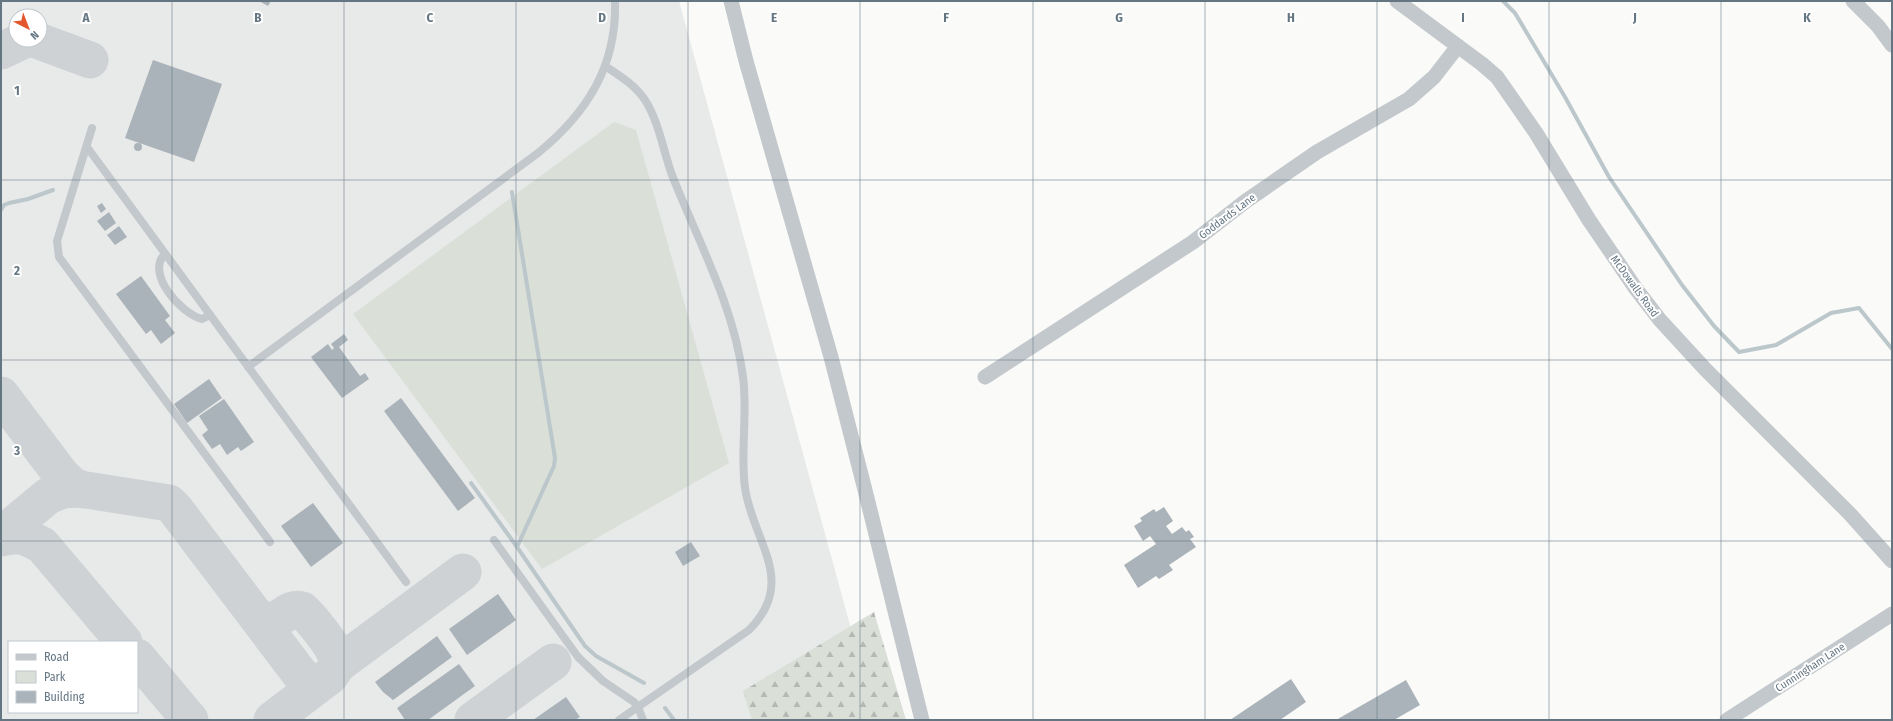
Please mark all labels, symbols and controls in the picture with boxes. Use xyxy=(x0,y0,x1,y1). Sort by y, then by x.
north arrow xyxy=(8,8,48,48)
text: A xyxy=(81,10,90,25)
text: B xyxy=(254,10,262,25)
text: C xyxy=(427,10,434,25)
text: D xyxy=(598,10,606,25)
text: E xyxy=(771,10,777,25)
text: F xyxy=(943,10,949,25)
text: G xyxy=(1115,10,1123,25)
text: H xyxy=(1287,10,1295,25)
text: I xyxy=(1461,10,1465,25)
text: J xyxy=(1632,10,1637,25)
text: K xyxy=(1803,10,1811,25)
text: N xyxy=(28,28,41,42)
text: 1 xyxy=(14,83,20,98)
street label: Goddards Lane xyxy=(1196,191,1258,242)
street label: McDowalls Road xyxy=(1608,253,1661,320)
text: 2 xyxy=(13,263,20,278)
text: 3 xyxy=(13,443,20,458)
street label: Cunningham Lane xyxy=(1773,640,1847,695)
legend xyxy=(8,641,138,713)
text: Road xyxy=(44,650,69,664)
text: Park xyxy=(44,670,66,684)
text: Building xyxy=(44,690,85,704)

